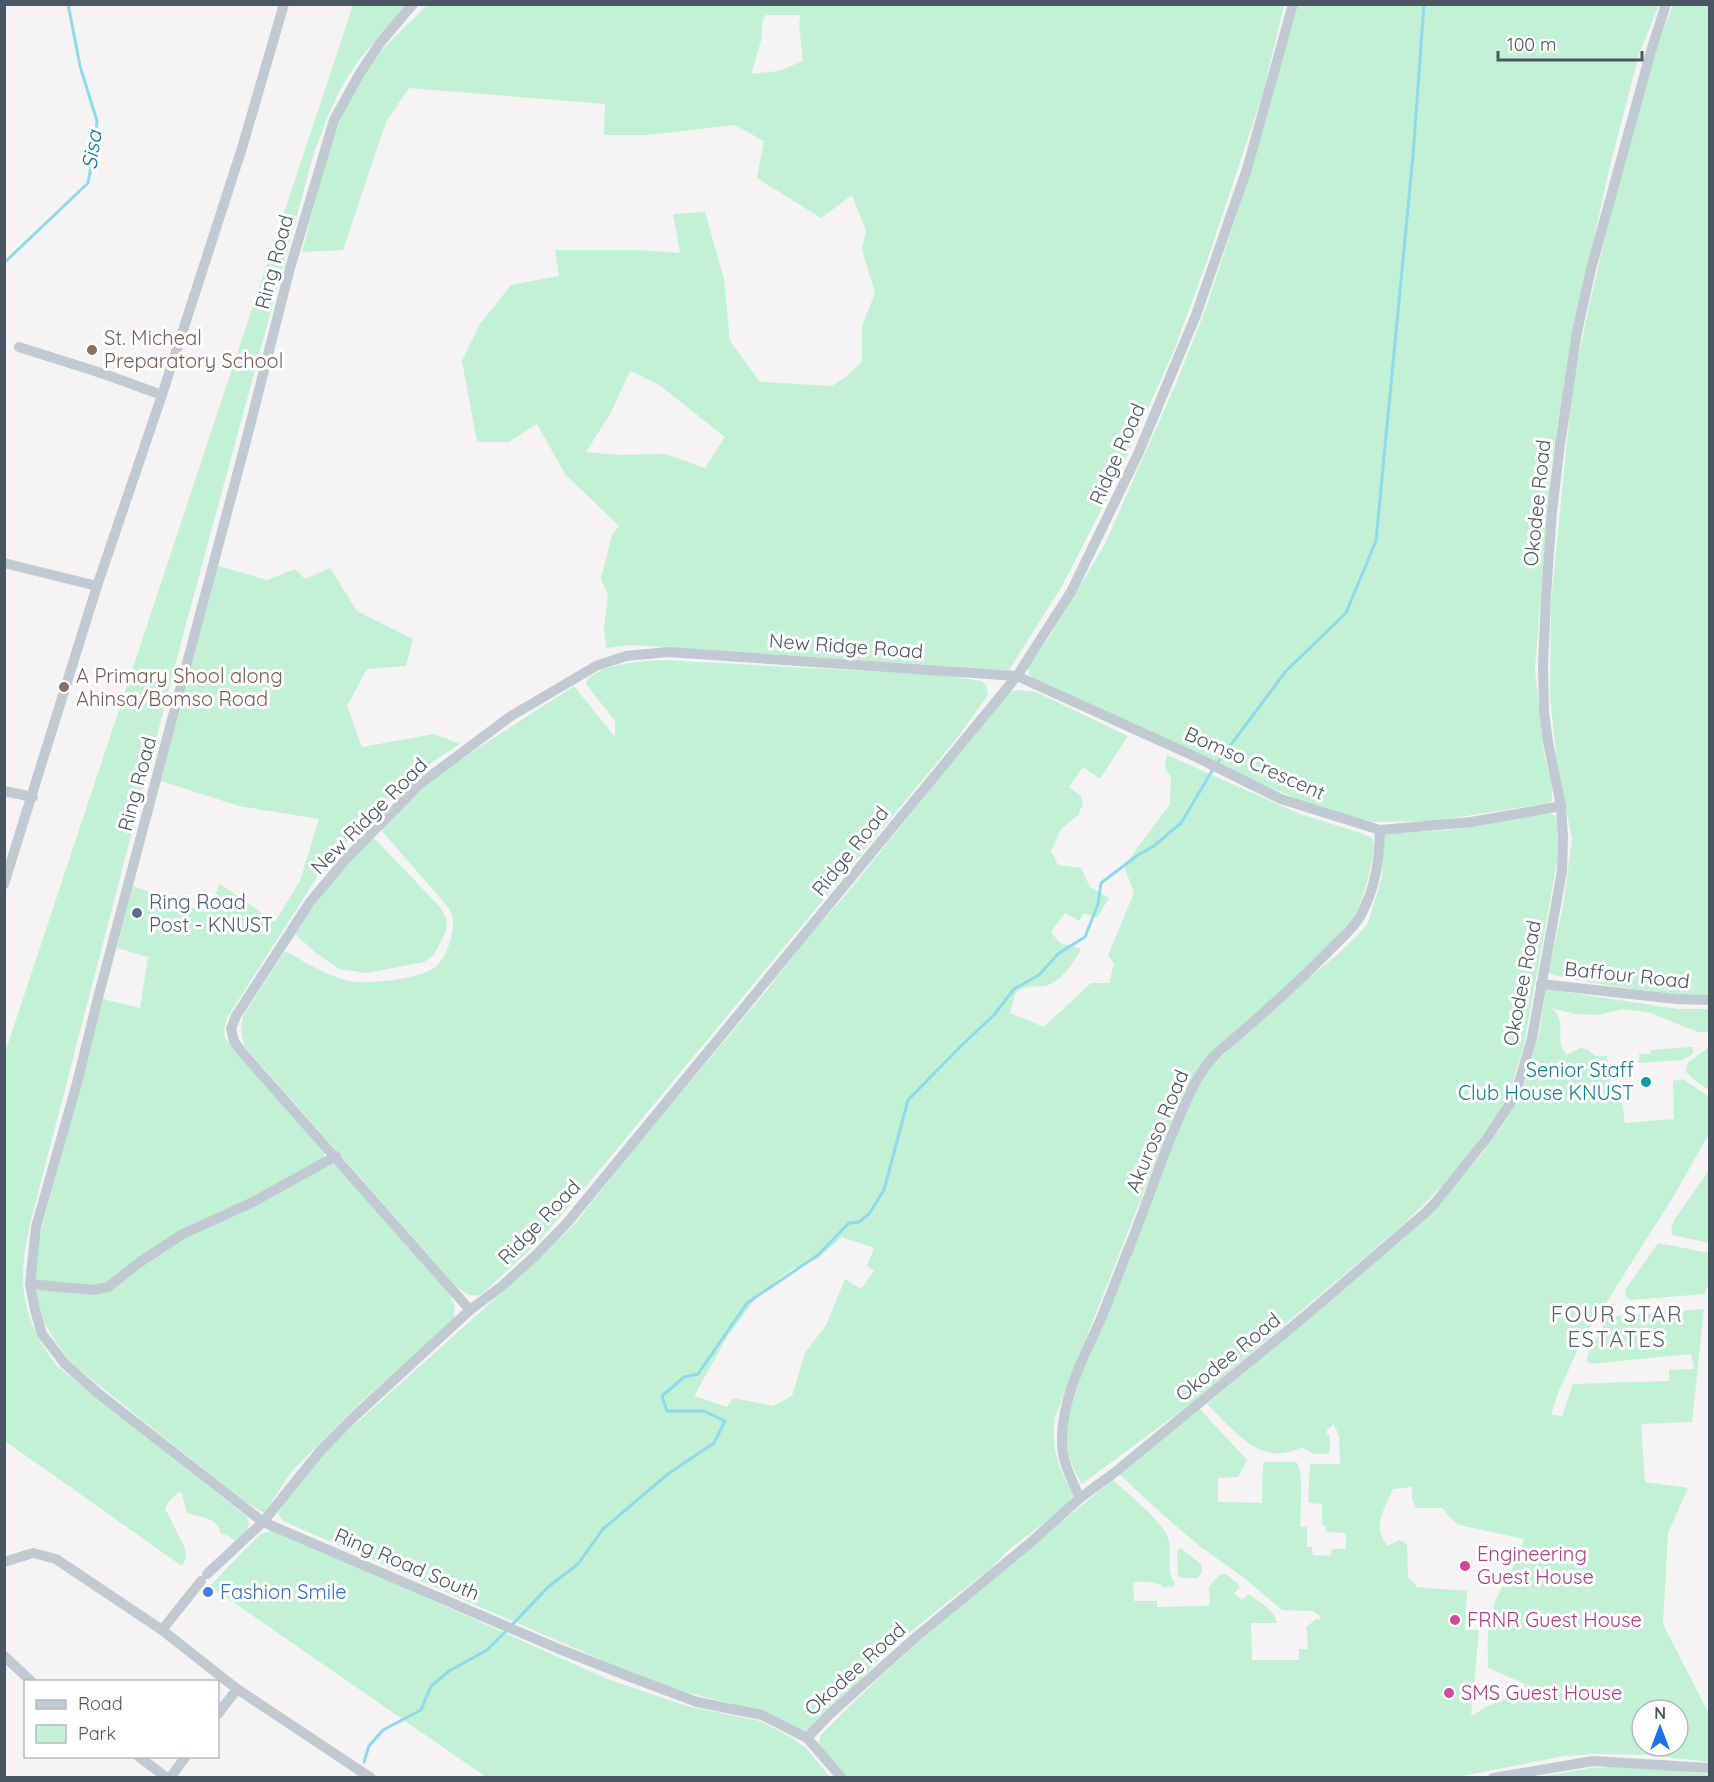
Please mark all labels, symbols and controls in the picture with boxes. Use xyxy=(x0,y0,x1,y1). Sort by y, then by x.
scale bar xyxy=(1498,24,1642,62)
text: 100 m xyxy=(1507,33,1556,56)
water label: Sisa xyxy=(75,127,107,171)
street label: Ring Road xyxy=(249,212,298,312)
place label: St. Micheal Preparatory School xyxy=(104,325,283,373)
marker: St. Micheal Preparatory School xyxy=(85,343,99,357)
street label: Ridge Road xyxy=(1083,399,1150,508)
street label: Okodee Road xyxy=(1517,438,1556,568)
street label: New Ridge Road xyxy=(768,628,924,663)
place label: A Primary Shool along Ahinsa/Bomso Road xyxy=(76,663,283,711)
marker: A Primary Shool along Ahinsa/Bomso Road xyxy=(57,680,71,694)
street label: Bomso Crescent xyxy=(1181,720,1330,805)
street label: Ring Road xyxy=(112,734,161,834)
street label: New Ridge Road xyxy=(305,752,432,879)
street label: Ridge Road xyxy=(806,801,893,901)
place label: Ring Road Post - KNUST xyxy=(149,889,273,937)
marker: Ring Road Post - KNUST xyxy=(130,906,144,920)
street label: Okodee Road xyxy=(1497,918,1546,1048)
street label: Baffour Road xyxy=(1563,955,1691,994)
place label: Senior Staff Club House KNUST xyxy=(1458,1057,1634,1105)
street label: Akuroso Road xyxy=(1119,1066,1194,1196)
marker: Senior Staff Club House KNUST xyxy=(1639,1075,1653,1089)
street label: Ridge Road xyxy=(492,1174,585,1269)
district label: FOUR STAR ESTATES xyxy=(1551,1300,1683,1353)
street label: Okodee Road xyxy=(1170,1307,1285,1406)
street label: Ring Road South xyxy=(331,1522,483,1605)
place label: Engineering Guest House xyxy=(1477,1541,1594,1589)
marker: Engineering Guest House xyxy=(1458,1559,1472,1573)
place label: Fashion Smile xyxy=(220,1579,347,1604)
marker: Fashion Smile xyxy=(201,1585,215,1599)
place label: FRNR Guest House xyxy=(1467,1607,1642,1632)
marker: FRNR Guest House xyxy=(1448,1613,1462,1627)
street label: Okodee Road xyxy=(799,1617,910,1721)
legend xyxy=(24,1680,219,1758)
place label: SMS Guest House xyxy=(1461,1680,1622,1705)
marker: SMS Guest House xyxy=(1442,1686,1456,1700)
text: Road xyxy=(78,1692,123,1715)
north arrow xyxy=(1630,1698,1690,1758)
text: N xyxy=(1654,1703,1666,1723)
text: Park xyxy=(78,1722,116,1745)

